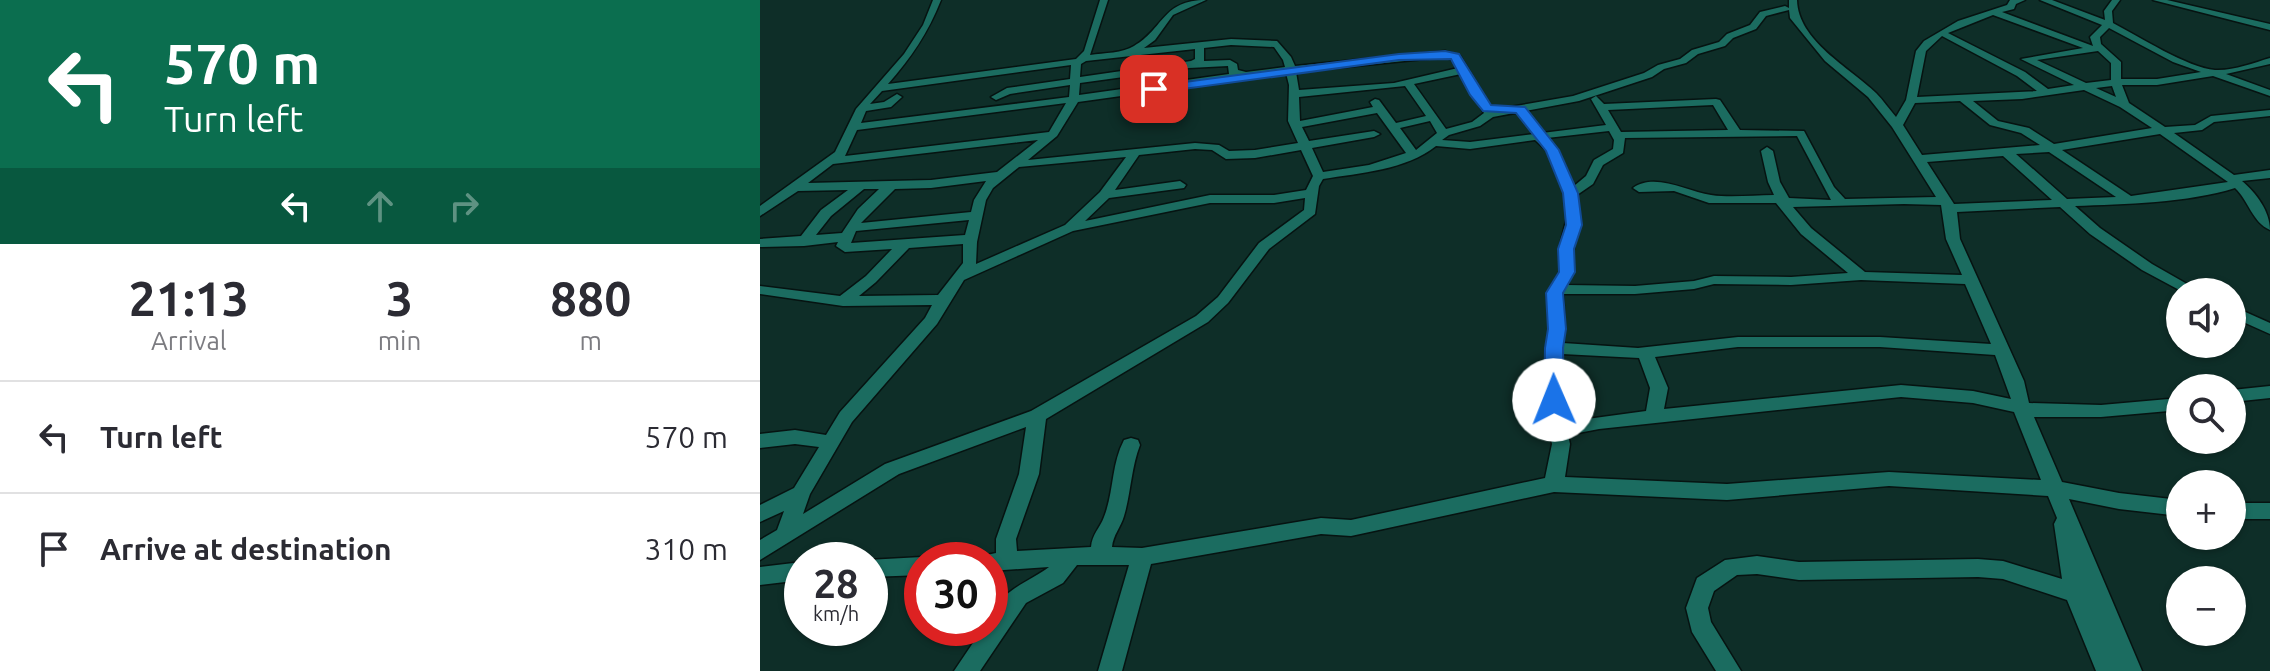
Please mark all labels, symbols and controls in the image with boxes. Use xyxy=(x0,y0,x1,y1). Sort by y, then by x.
icon: left xyxy=(32,32,136,136)
text: 570 m xyxy=(164,32,320,95)
pin xyxy=(1120,55,1188,123)
icon: arrive xyxy=(1132,67,1176,111)
text: Turn left xyxy=(164,98,303,139)
icon: left xyxy=(274,184,318,228)
icon: ahead xyxy=(358,184,402,228)
icon: right xyxy=(442,184,486,228)
text: 21:13 xyxy=(129,271,249,325)
text: 3 xyxy=(386,271,413,325)
text: 880 xyxy=(550,271,631,325)
map controls xyxy=(2166,278,2246,646)
button: sound xyxy=(2166,278,2246,358)
text: Arrival xyxy=(151,326,227,355)
text: min xyxy=(378,326,421,355)
text: m xyxy=(579,326,602,355)
position arrow xyxy=(1512,358,1596,442)
button: search xyxy=(2166,374,2246,454)
icon: left xyxy=(32,415,76,459)
text: Turn left xyxy=(100,420,222,454)
text: 570 m xyxy=(644,420,728,454)
button: + xyxy=(2166,470,2246,550)
icon: arrive xyxy=(32,527,76,571)
text: Arrive at destination xyxy=(100,532,392,566)
text: 310 m xyxy=(644,532,728,566)
speed limit sign: 30 xyxy=(904,542,1008,646)
text: 28 xyxy=(813,561,859,606)
button: − xyxy=(2166,566,2246,646)
text: km/h xyxy=(813,602,859,625)

